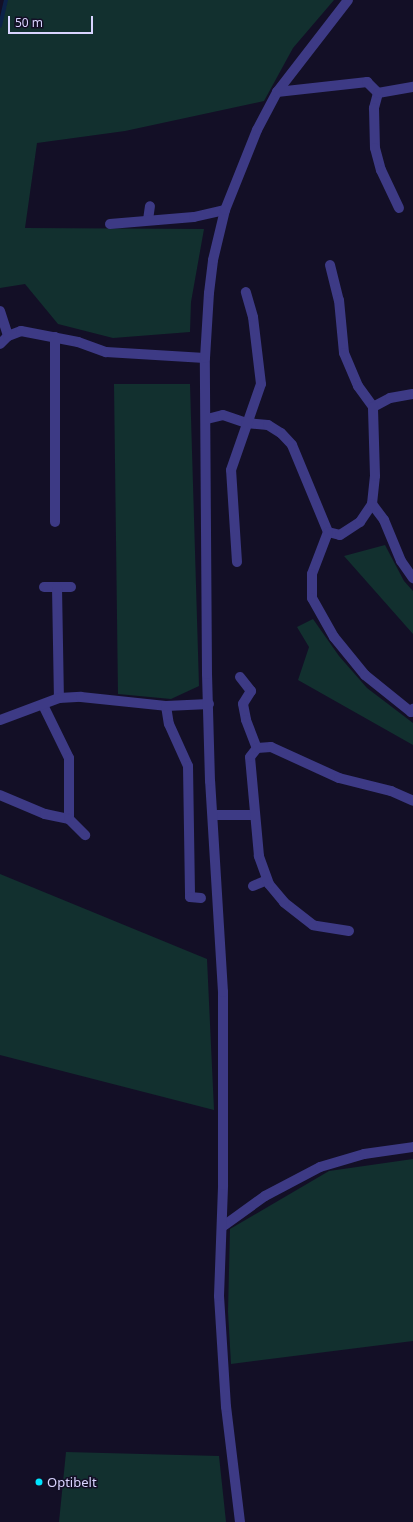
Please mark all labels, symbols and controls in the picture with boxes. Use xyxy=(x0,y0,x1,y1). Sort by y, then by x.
scale bar xyxy=(10,8,95,34)
text: 50 m xyxy=(15,14,43,31)
place label: Optibelt xyxy=(47,1474,97,1490)
marker: Optibelt xyxy=(34,1477,44,1487)

